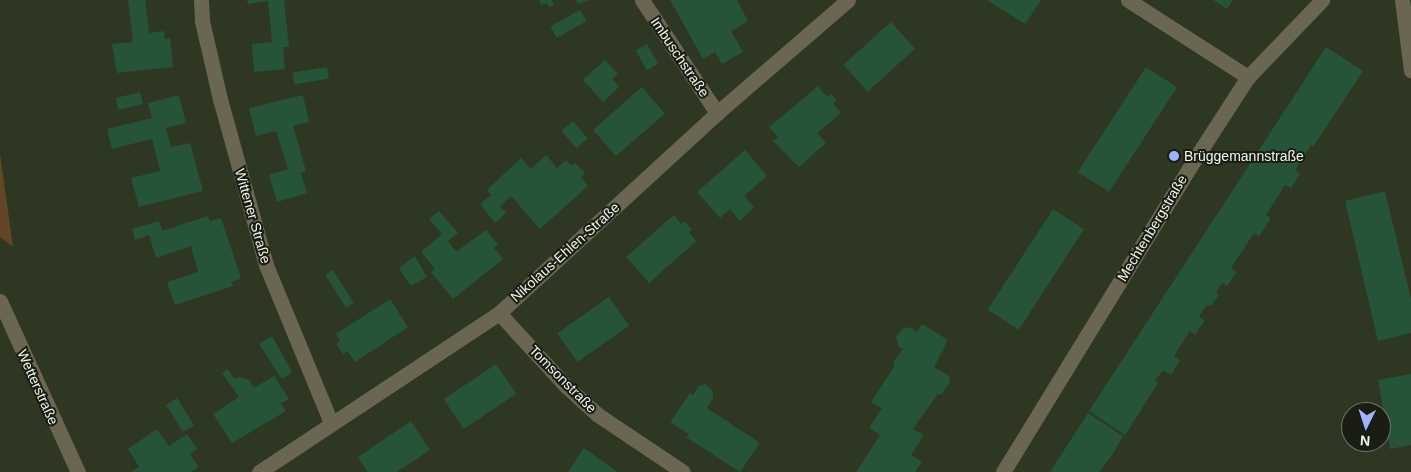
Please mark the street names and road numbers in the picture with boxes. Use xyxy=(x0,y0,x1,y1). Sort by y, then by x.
street label: Imbuschstraße xyxy=(647,14,713,100)
street label: Wittener Straße xyxy=(231,167,275,265)
street label: Mechtenbergstraße xyxy=(1114,172,1190,284)
street label: Nikolaus-Ehlen-Straße xyxy=(507,199,623,305)
street label: Tomsonstraße xyxy=(526,342,600,416)
street label: Wetterstraße xyxy=(14,347,62,427)

